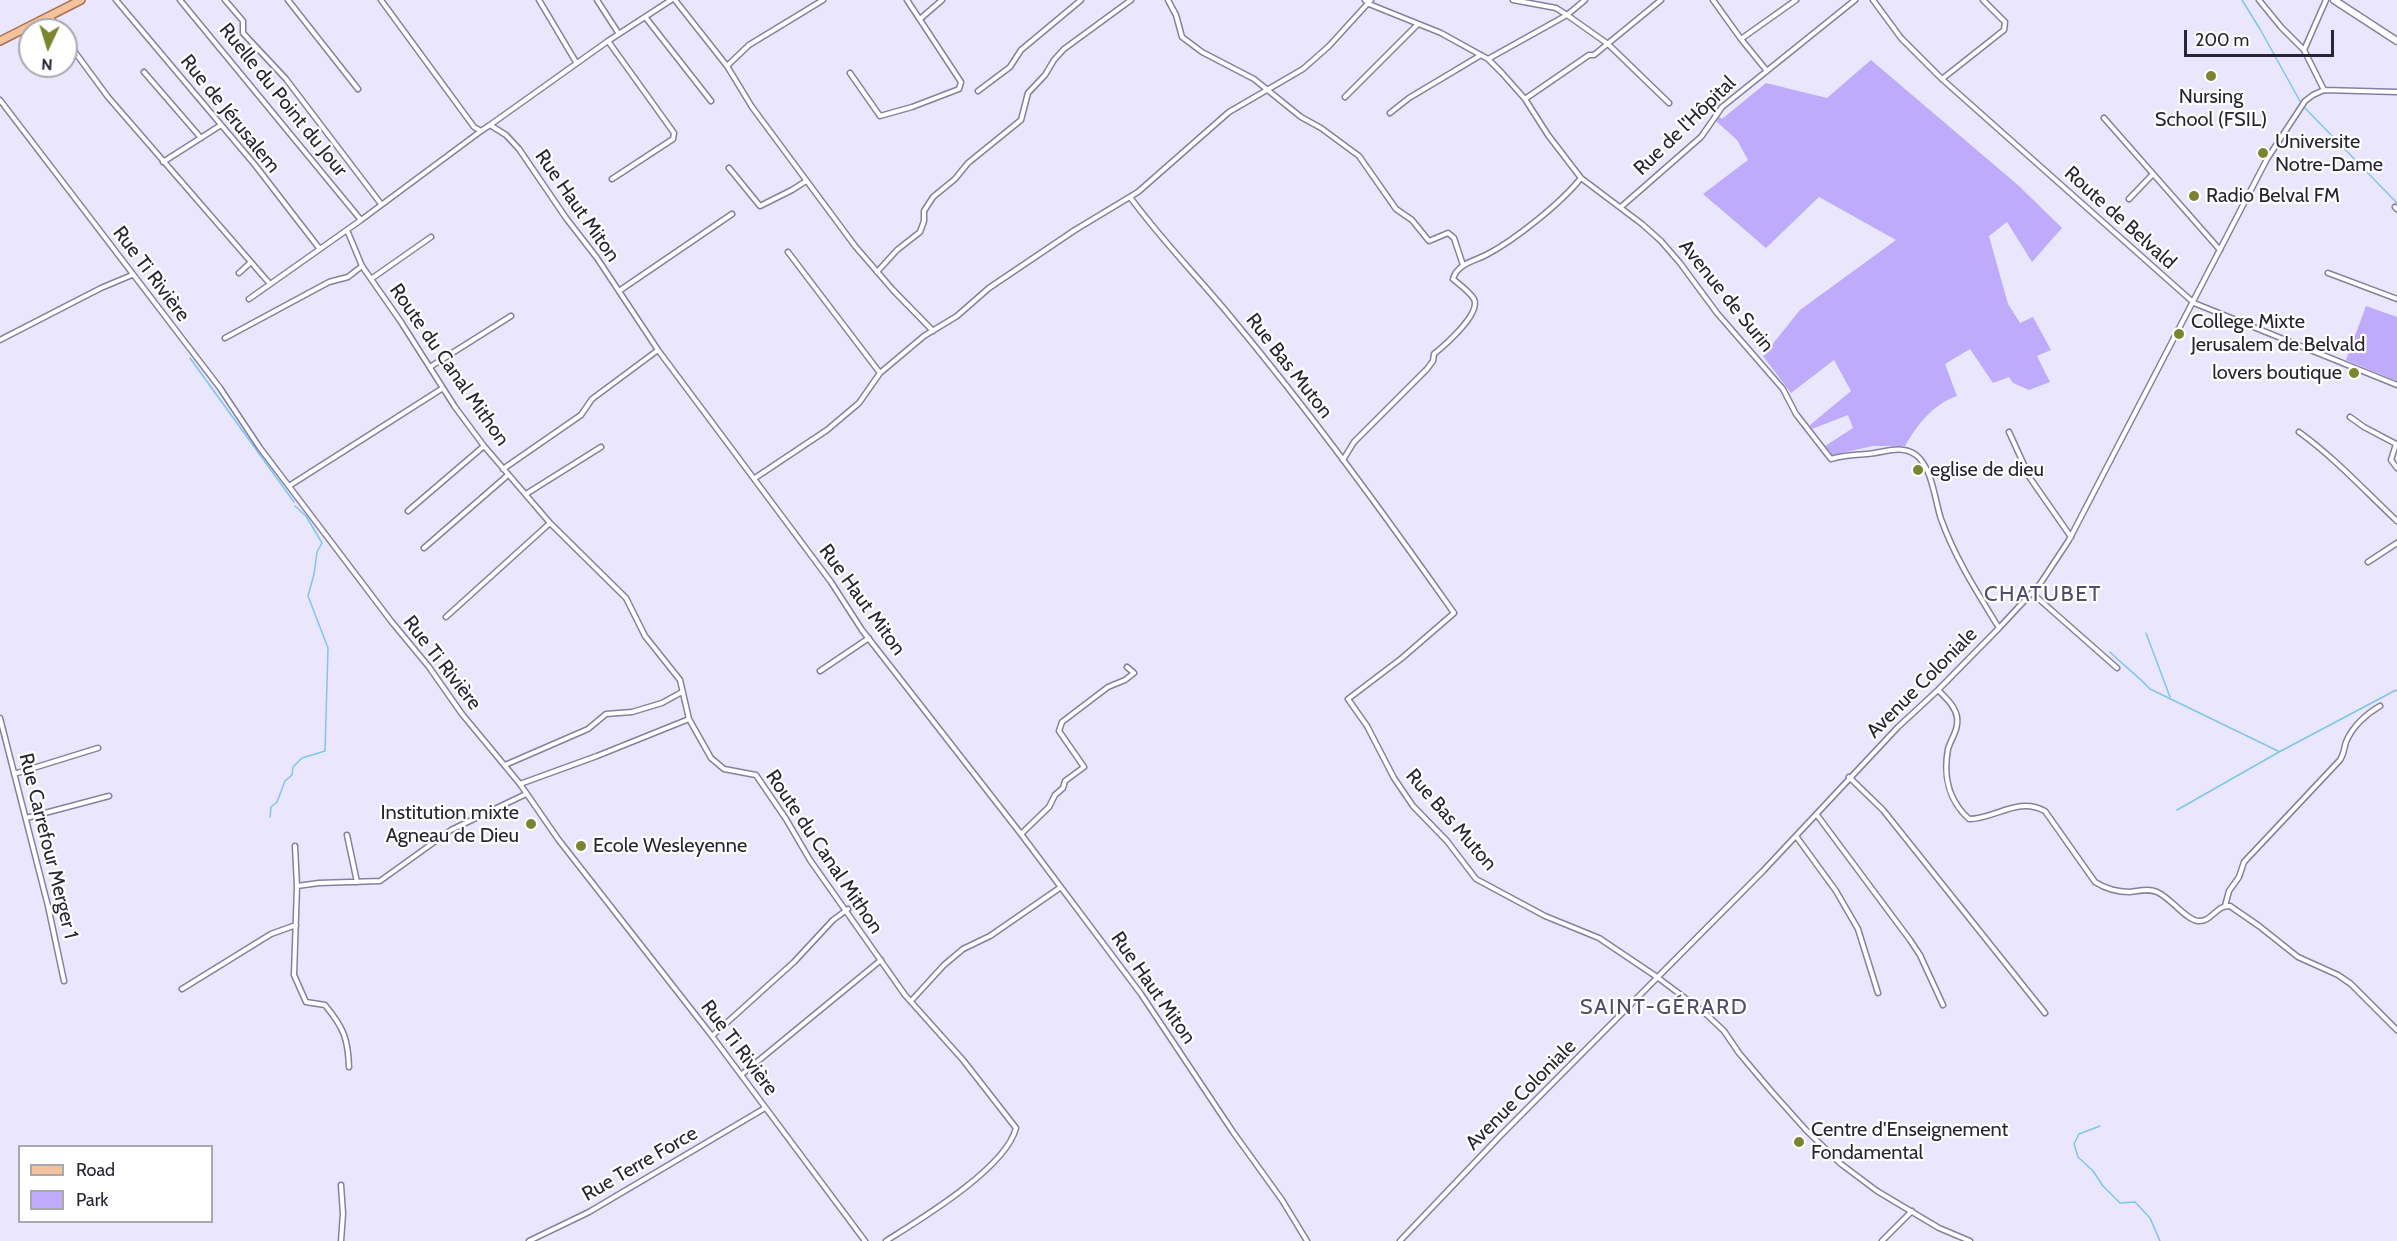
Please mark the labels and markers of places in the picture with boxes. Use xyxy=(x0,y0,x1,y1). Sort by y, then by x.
marker: Nursing School (FSIL) xyxy=(2204,69,2218,83)
place label: Nursing School (FSIL) xyxy=(2155,85,2267,132)
place label: Universite Notre-Dame xyxy=(2275,130,2383,177)
marker: Universite Notre-Dame xyxy=(2256,146,2270,160)
place label: Radio Belval FM xyxy=(2206,184,2340,208)
marker: Radio Belval FM xyxy=(2187,189,2201,203)
place label: College Mixte Jerusalem de Belvald xyxy=(2191,310,2365,357)
marker: College Mixte Jerusalem de Belvald xyxy=(2172,327,2186,341)
place label: lovers boutique xyxy=(2212,361,2342,385)
marker: lovers boutique xyxy=(2347,366,2361,380)
place label: eglise de dieu xyxy=(1930,458,2044,482)
marker: eglise de dieu xyxy=(1911,463,1925,477)
place label: Institution mixte Agneau de Dieu xyxy=(381,801,519,848)
marker: Institution mixte Agneau de Dieu xyxy=(524,817,538,831)
place label: Ecole Wesleyenne xyxy=(593,834,747,858)
marker: Ecole Wesleyenne xyxy=(574,839,588,853)
place label: Centre d'Enseignement Fondamental xyxy=(1811,1118,2008,1165)
marker: Centre d'Enseignement Fondamental xyxy=(1792,1135,1806,1149)

